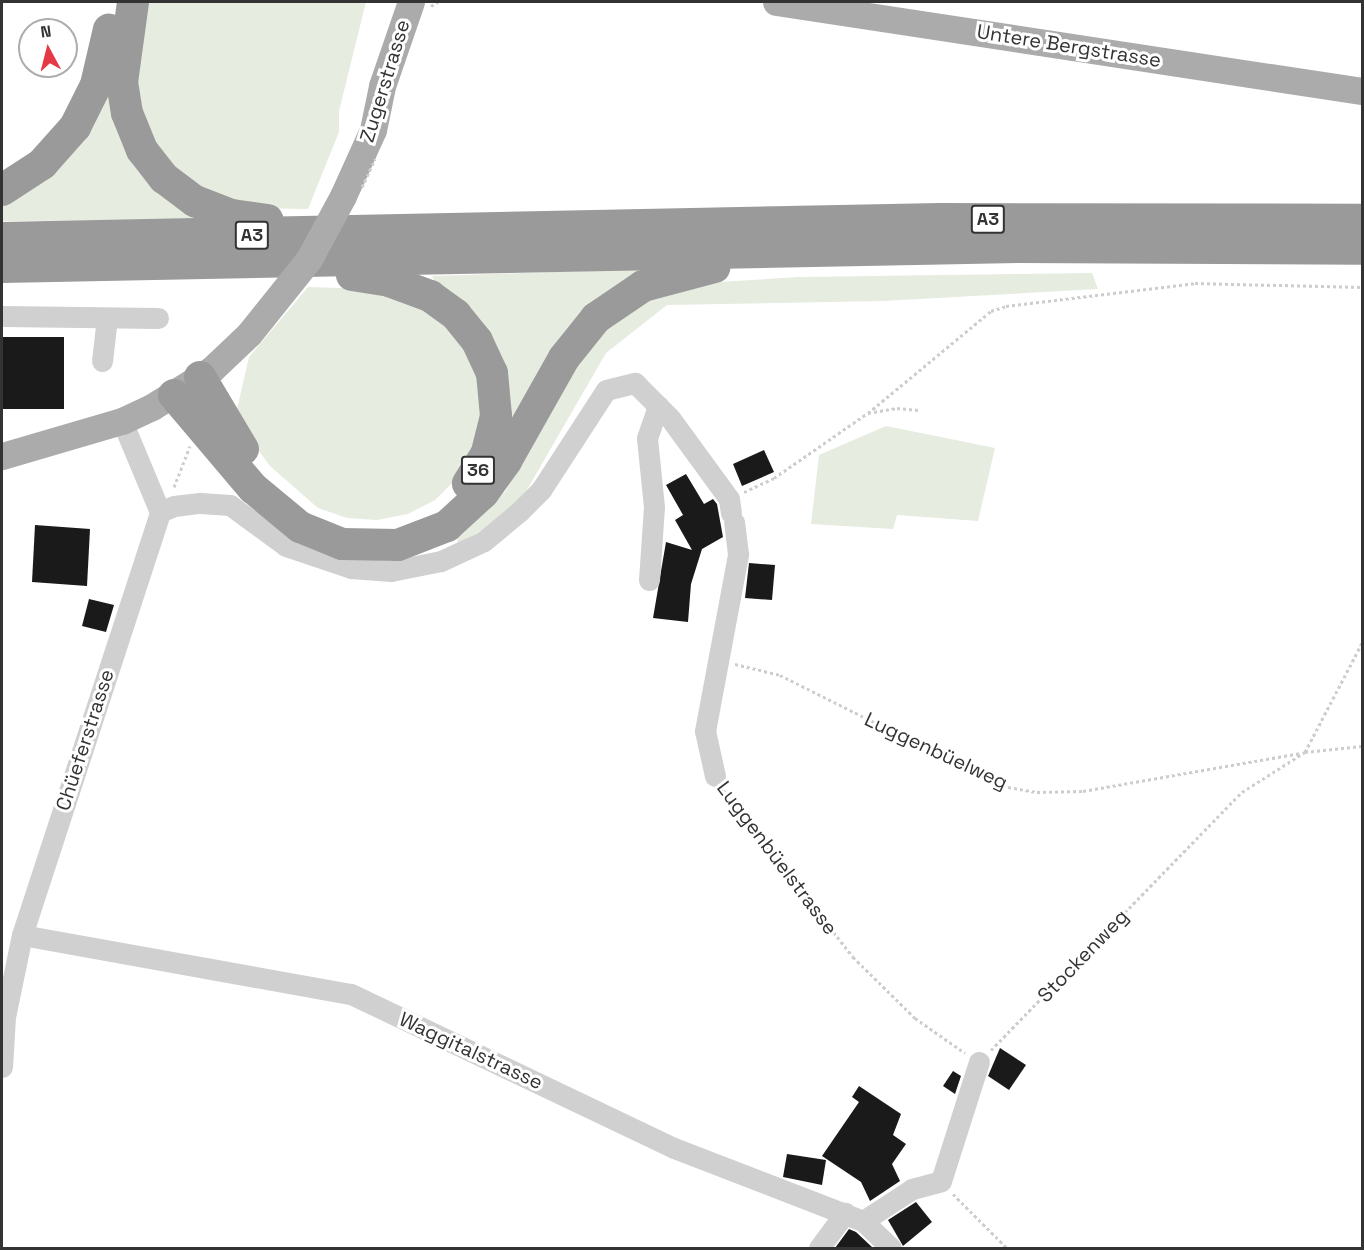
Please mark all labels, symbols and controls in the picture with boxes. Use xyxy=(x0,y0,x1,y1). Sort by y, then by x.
street label: Zugerstrasse xyxy=(355,17,415,145)
north arrow xyxy=(18,18,78,78)
street label: Untere Bergstrasse xyxy=(975,20,1163,72)
text: N xyxy=(39,21,53,43)
road number: A3 xyxy=(970,204,1006,234)
road number: A3 xyxy=(234,220,270,250)
road number: 36 xyxy=(460,455,496,485)
street label: Chüeferstrasse xyxy=(51,666,119,814)
street label: Luggenbüelweg xyxy=(861,707,1011,795)
street label: Luggenbüelstrasse xyxy=(712,777,842,939)
street label: Stockenweg xyxy=(1033,904,1133,1008)
street label: Waggitalstrasse xyxy=(395,1007,547,1095)

